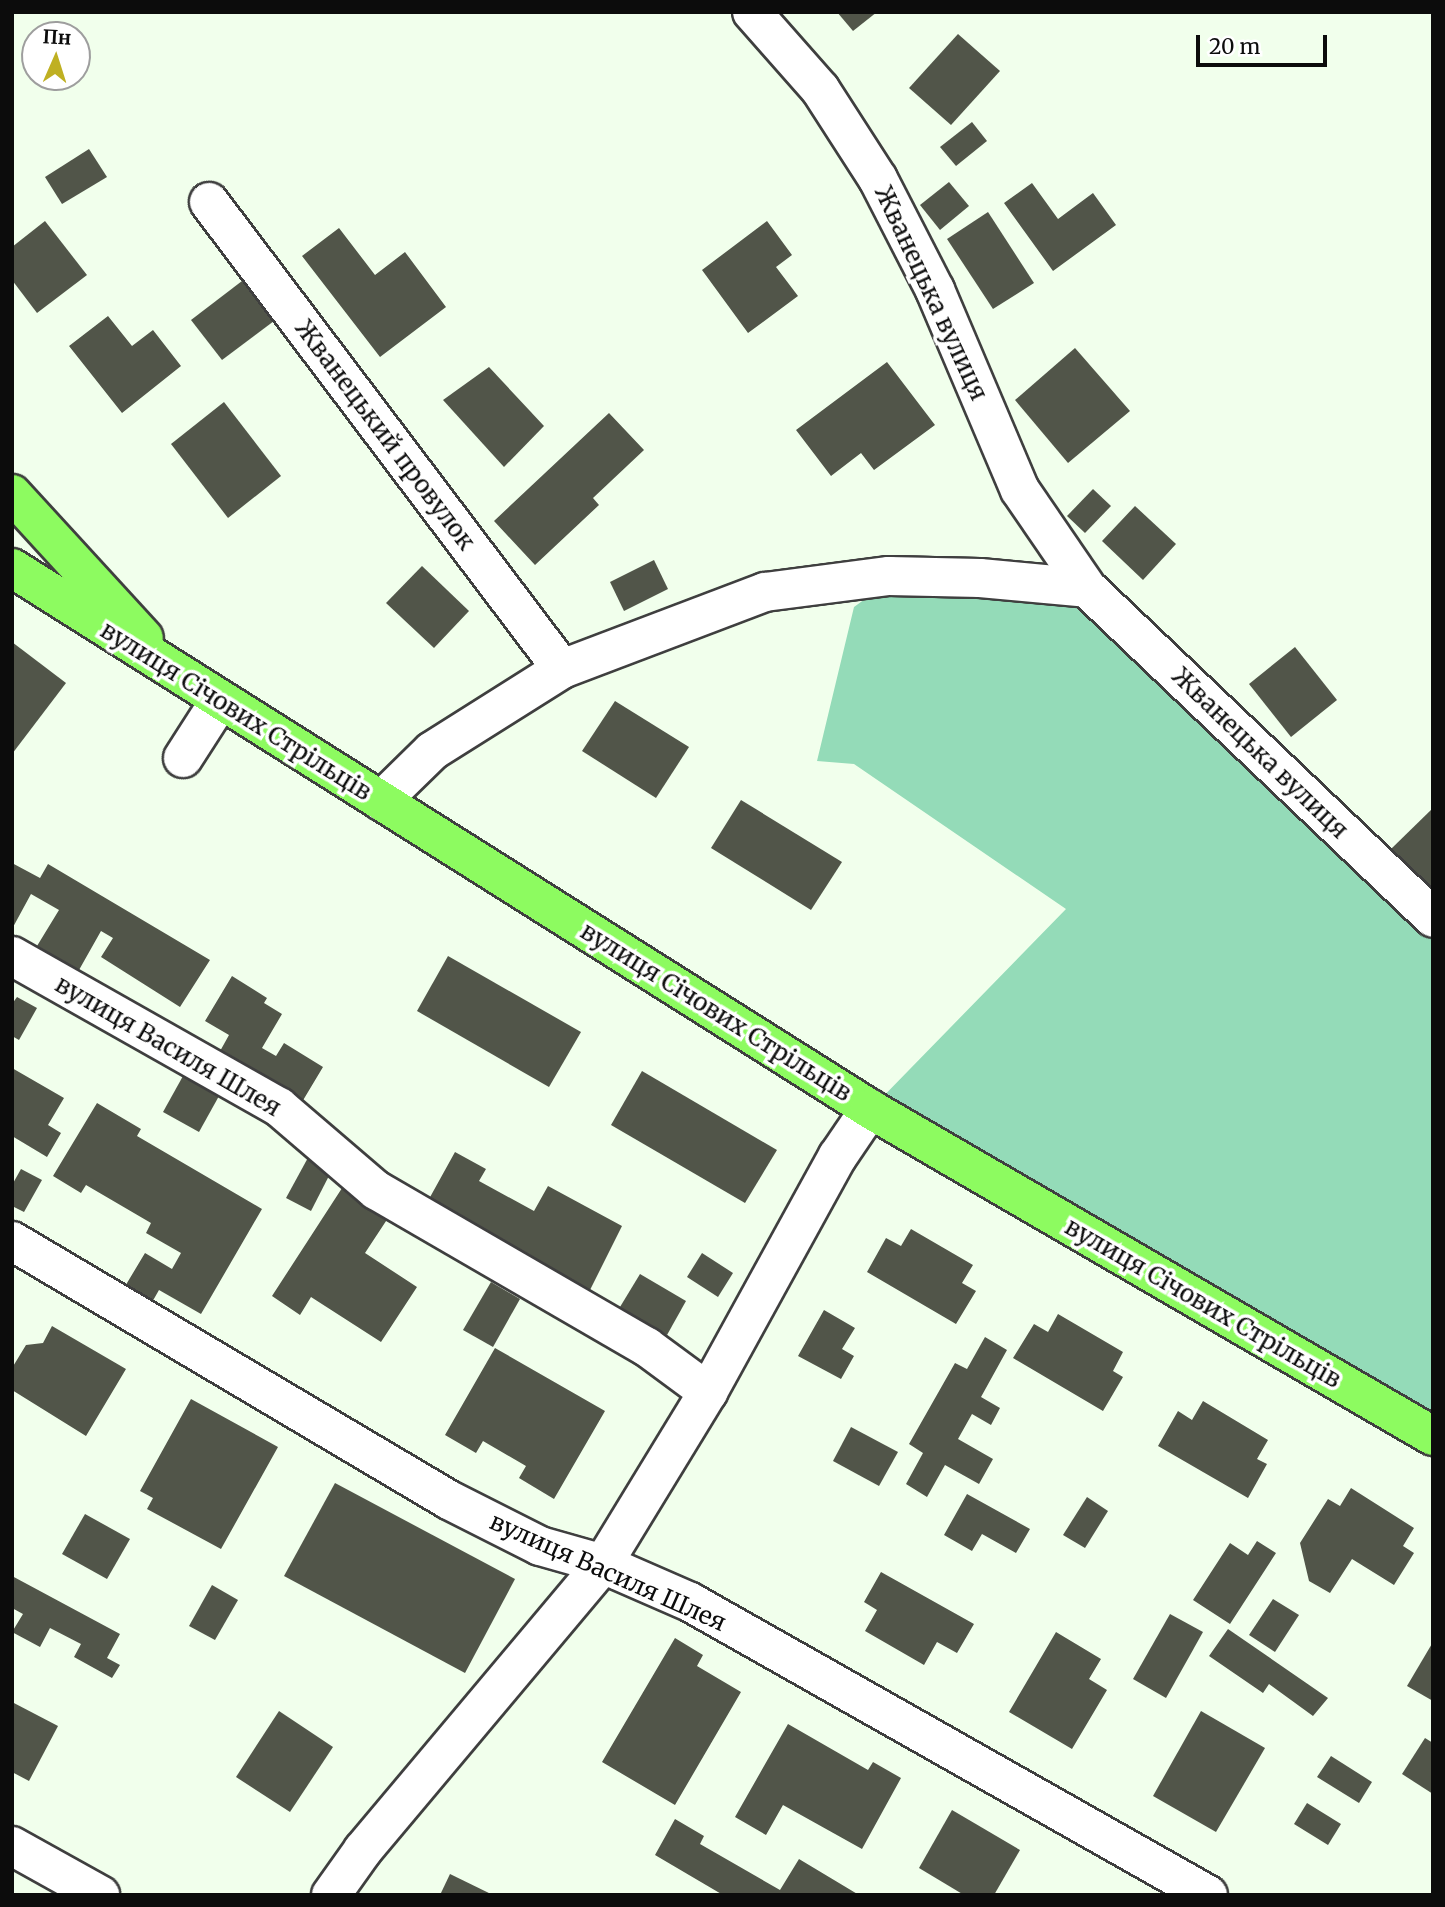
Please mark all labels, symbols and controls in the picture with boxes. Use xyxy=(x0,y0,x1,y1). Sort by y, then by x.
north arrow xyxy=(21,21,91,91)
scale bar xyxy=(1200,21,1331,65)
text: Пн xyxy=(42,24,72,50)
text: 20 m xyxy=(1209,33,1260,60)
street label: Жванецька вулиця xyxy=(869,181,993,405)
street label: Жванецький провулок xyxy=(289,314,481,556)
street label: вулиця Січових Стрільців xyxy=(95,616,377,806)
street label: Жванецька вулиця xyxy=(1166,662,1354,844)
street label: вулиця Січових Стрільців xyxy=(575,917,857,1107)
street label: вулиця Василя Шлея xyxy=(50,970,286,1122)
street label: вулиця Січових Стрільців xyxy=(1060,1212,1346,1394)
street label: вулиця Василя Шлея xyxy=(485,1507,731,1637)

